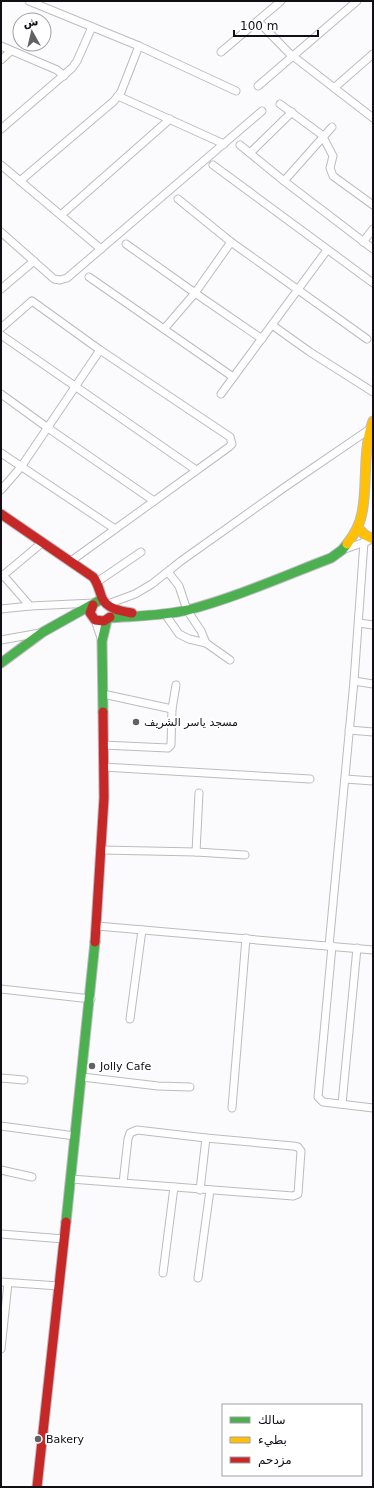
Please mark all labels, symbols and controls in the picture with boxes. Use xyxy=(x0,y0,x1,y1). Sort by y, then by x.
north arrow xyxy=(12,12,52,52)
scale bar xyxy=(234,12,318,38)
text: ش xyxy=(22,15,39,30)
text: 100 m xyxy=(240,19,278,33)
place label: مسجد ياسر الشريف xyxy=(144,716,238,729)
marker: مسجد ياسر الشريف xyxy=(131,717,141,727)
place label: Jolly Cafe xyxy=(99,1060,151,1073)
marker: Jolly Cafe xyxy=(87,1061,97,1071)
legend xyxy=(222,1404,362,1476)
text: سالك xyxy=(258,1413,285,1427)
place label: Bakery xyxy=(46,1433,85,1446)
text: بطيء xyxy=(258,1433,287,1447)
marker: Bakery xyxy=(33,1434,43,1444)
text: مزدحم xyxy=(258,1453,292,1468)

